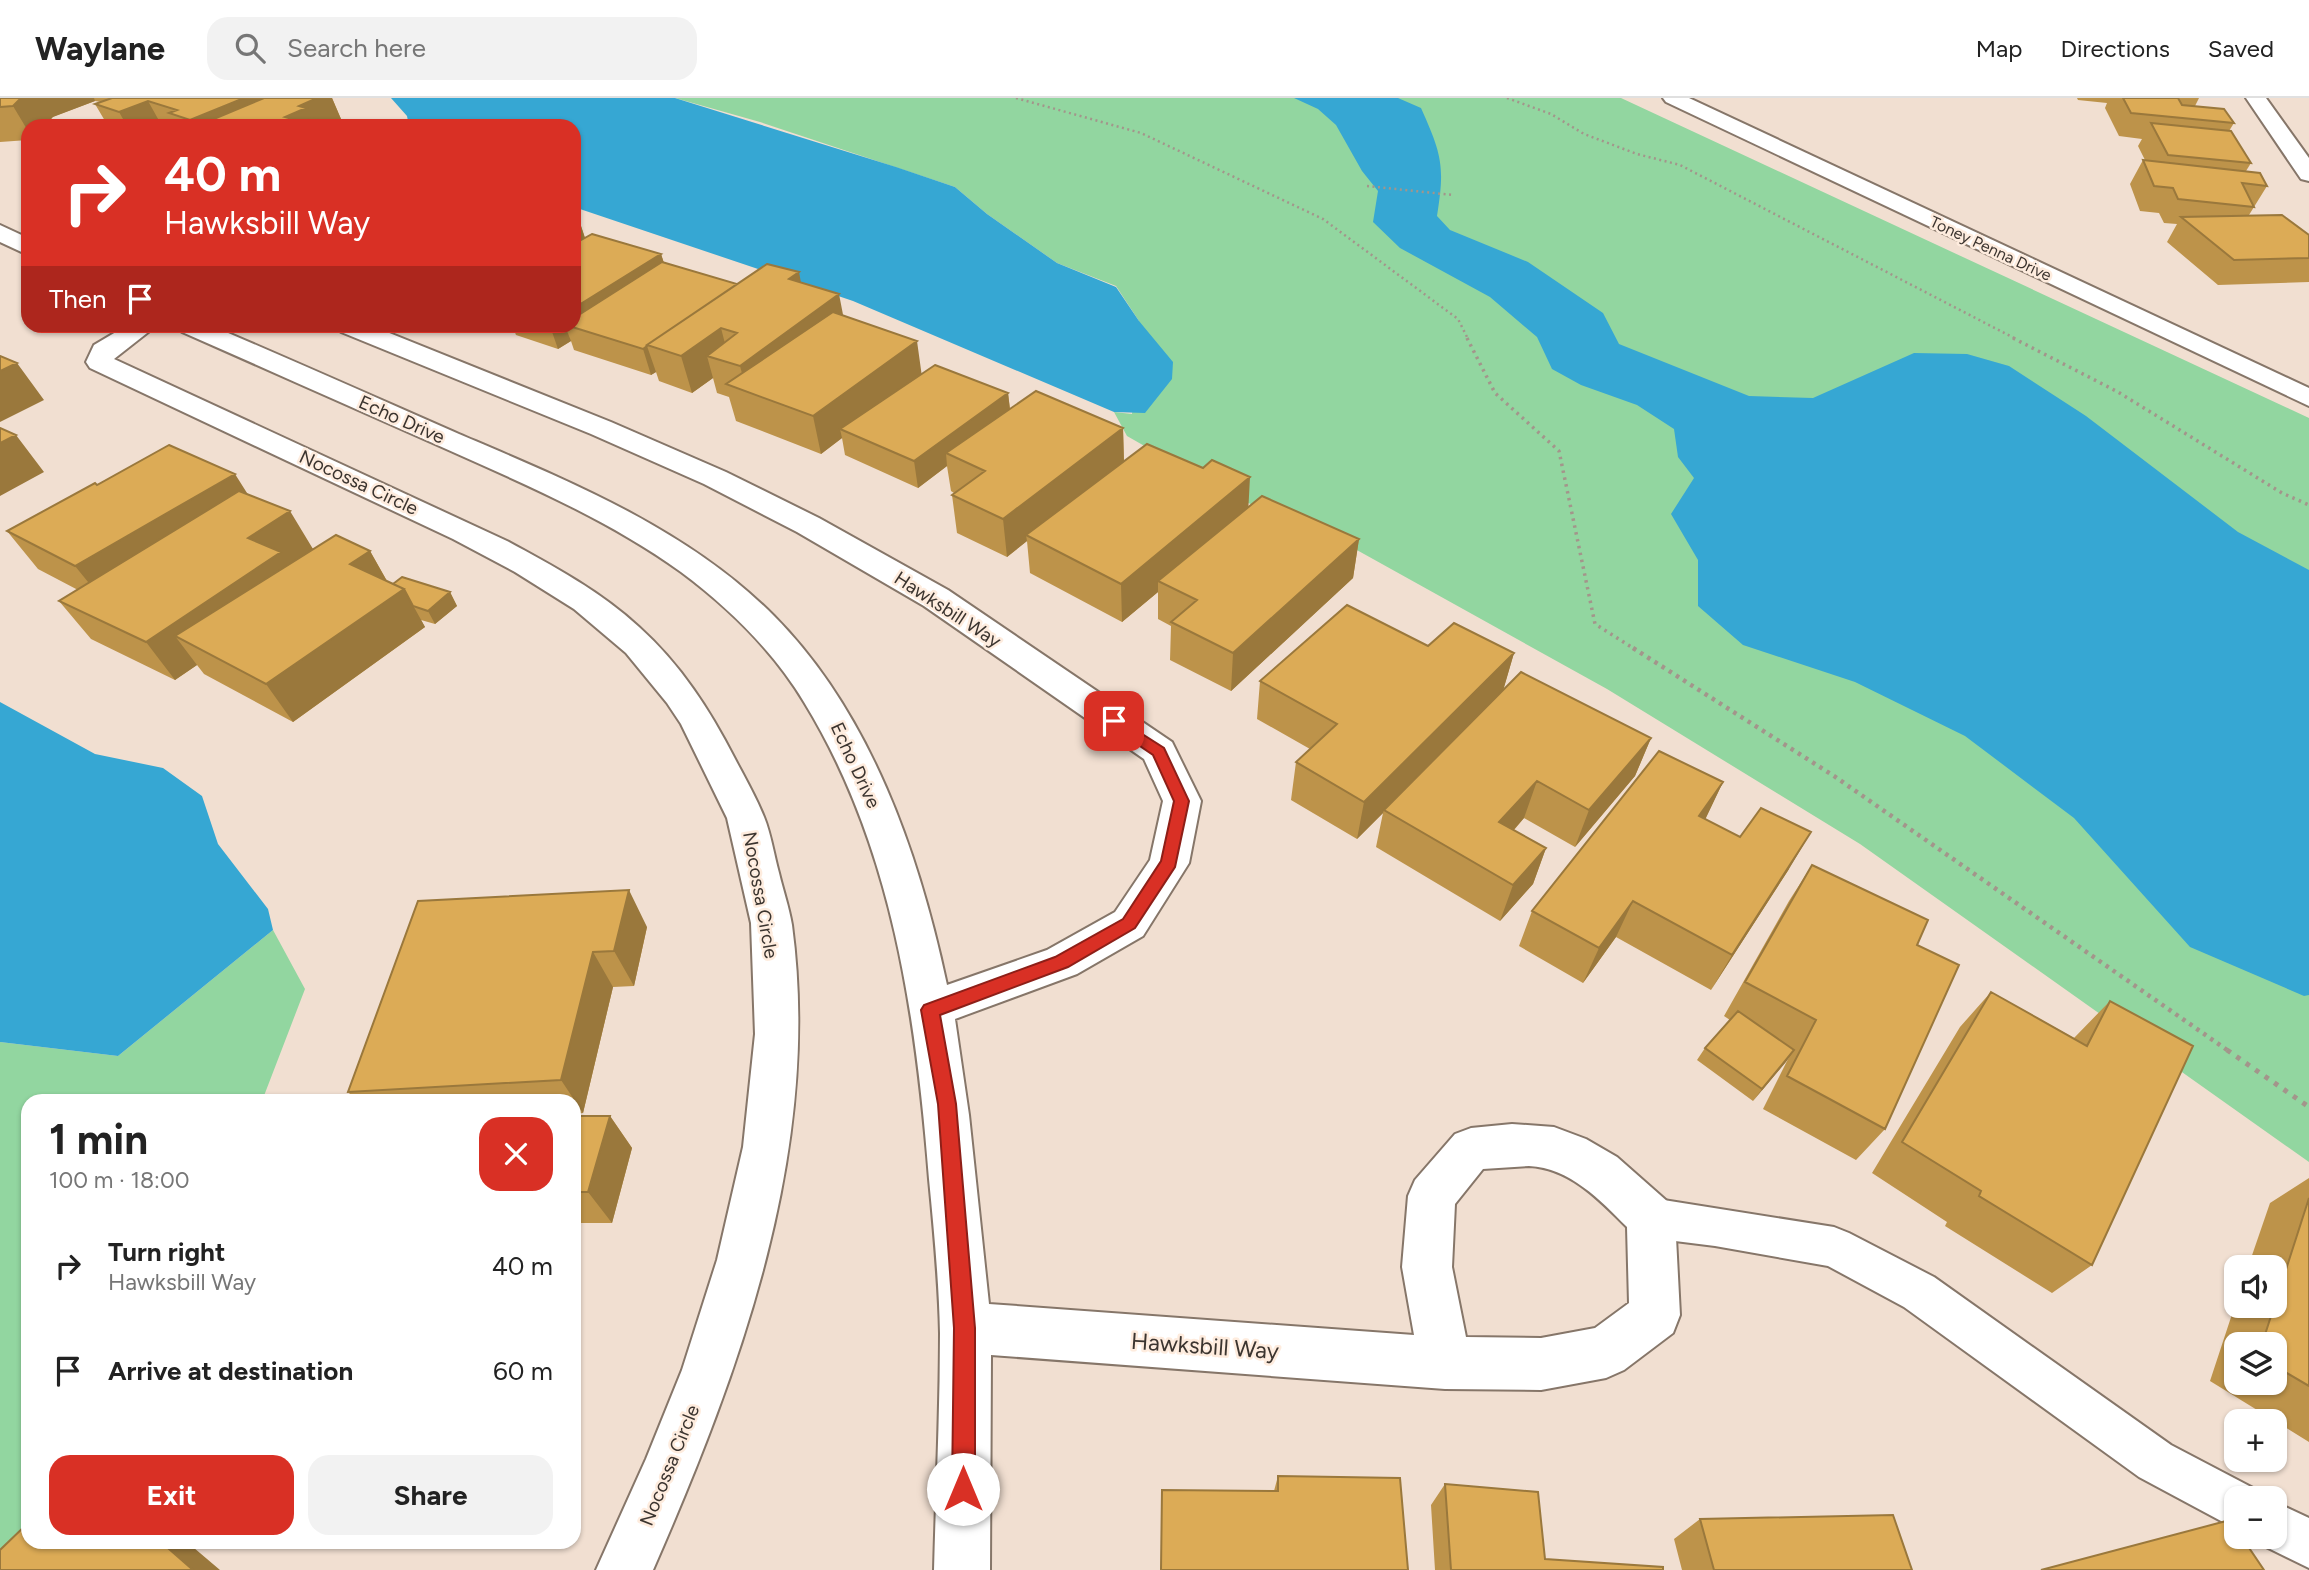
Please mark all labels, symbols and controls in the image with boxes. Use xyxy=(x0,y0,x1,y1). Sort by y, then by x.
search box xyxy=(207,17,697,80)
text: Waylane xyxy=(35,29,165,68)
icon: search xyxy=(231,29,269,67)
text: Search here xyxy=(287,32,426,64)
text: Map xyxy=(1976,34,2022,63)
text: Directions xyxy=(2060,34,2170,63)
text: Saved xyxy=(2208,34,2274,63)
text: 40 m xyxy=(164,144,281,203)
icon: right xyxy=(49,147,140,238)
text: Hawksbill Way xyxy=(164,204,370,242)
street label: Toney Penna Drive xyxy=(1927,212,2055,285)
icon: arrive xyxy=(121,280,159,318)
text: Then xyxy=(49,283,107,315)
street label: Echo Drive xyxy=(355,390,448,449)
street label: Nocossa Circle xyxy=(296,445,422,520)
street label: Hawksbill Way xyxy=(890,566,1005,652)
pin xyxy=(1084,691,1144,751)
icon: arrive xyxy=(1095,702,1133,740)
street label: Echo Drive xyxy=(826,719,885,812)
street label: Nocossa Circle xyxy=(738,830,783,960)
text: 1 min xyxy=(49,1114,148,1165)
button: close xyxy=(479,1117,553,1191)
text: 100 m · 18:00 xyxy=(49,1166,189,1194)
text: Turn right xyxy=(108,1236,225,1268)
icon: right xyxy=(49,1247,87,1285)
text: 40 m xyxy=(492,1250,553,1282)
map controls xyxy=(2224,1255,2287,1549)
button: sound xyxy=(2224,1255,2287,1318)
text: Hawksbill Way xyxy=(108,1268,256,1296)
street label: Hawksbill Way xyxy=(1130,1327,1280,1365)
button: layers xyxy=(2224,1332,2287,1395)
icon: arrive xyxy=(49,1352,87,1390)
text: Arrive at destination xyxy=(108,1355,353,1387)
text: 60 m xyxy=(493,1355,553,1387)
street label: Nocossa Circle xyxy=(635,1401,704,1529)
button: + xyxy=(2224,1409,2287,1472)
position arrow xyxy=(926,1452,1000,1526)
button: Exit xyxy=(49,1455,294,1535)
button: Share xyxy=(308,1455,553,1535)
button: − xyxy=(2224,1486,2287,1549)

